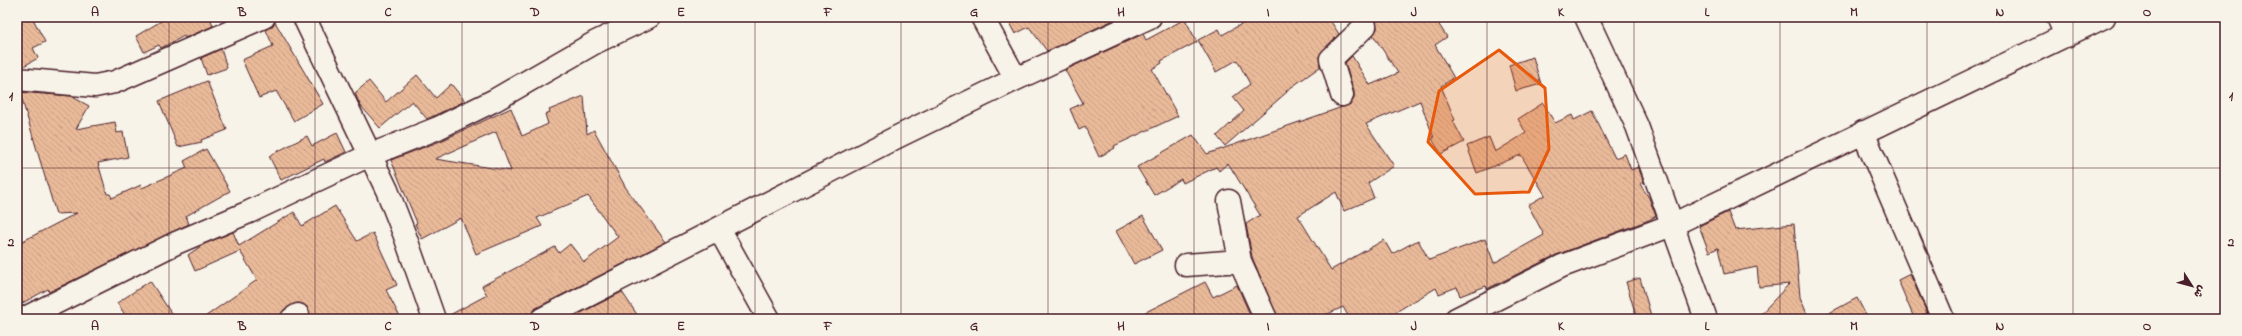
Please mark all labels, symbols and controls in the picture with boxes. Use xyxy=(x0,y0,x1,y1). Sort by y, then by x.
text: A xyxy=(91,3,99,22)
text: B xyxy=(237,3,247,22)
text: C xyxy=(384,3,392,22)
text: D xyxy=(529,3,540,22)
text: E xyxy=(677,3,685,22)
text: F xyxy=(823,3,833,22)
text: G xyxy=(970,3,978,22)
text: H xyxy=(1117,3,1125,22)
text: I xyxy=(1266,3,1270,22)
text: J xyxy=(1411,3,1417,22)
text: K xyxy=(1558,3,1565,22)
text: L xyxy=(1705,3,1711,22)
text: M xyxy=(1850,3,1858,22)
text: N xyxy=(1996,3,2005,22)
text: O xyxy=(2143,3,2152,22)
text: 1 xyxy=(9,87,14,106)
text: 1 xyxy=(2229,87,2234,106)
text: 2 xyxy=(7,233,15,252)
text: 2 xyxy=(2227,233,2235,252)
north arrow xyxy=(2172,266,2212,306)
text: ش xyxy=(2189,282,2209,301)
text: A xyxy=(91,317,99,336)
text: B xyxy=(237,317,247,336)
text: C xyxy=(384,317,392,336)
text: D xyxy=(529,317,540,336)
text: E xyxy=(677,317,685,336)
text: F xyxy=(823,317,833,336)
text: G xyxy=(970,317,978,336)
text: H xyxy=(1117,317,1125,336)
text: I xyxy=(1266,317,1270,336)
text: J xyxy=(1411,317,1417,336)
text: K xyxy=(1558,317,1565,336)
text: L xyxy=(1705,317,1711,336)
text: M xyxy=(1850,317,1858,336)
text: N xyxy=(1996,317,2005,336)
text: O xyxy=(2143,317,2152,336)

